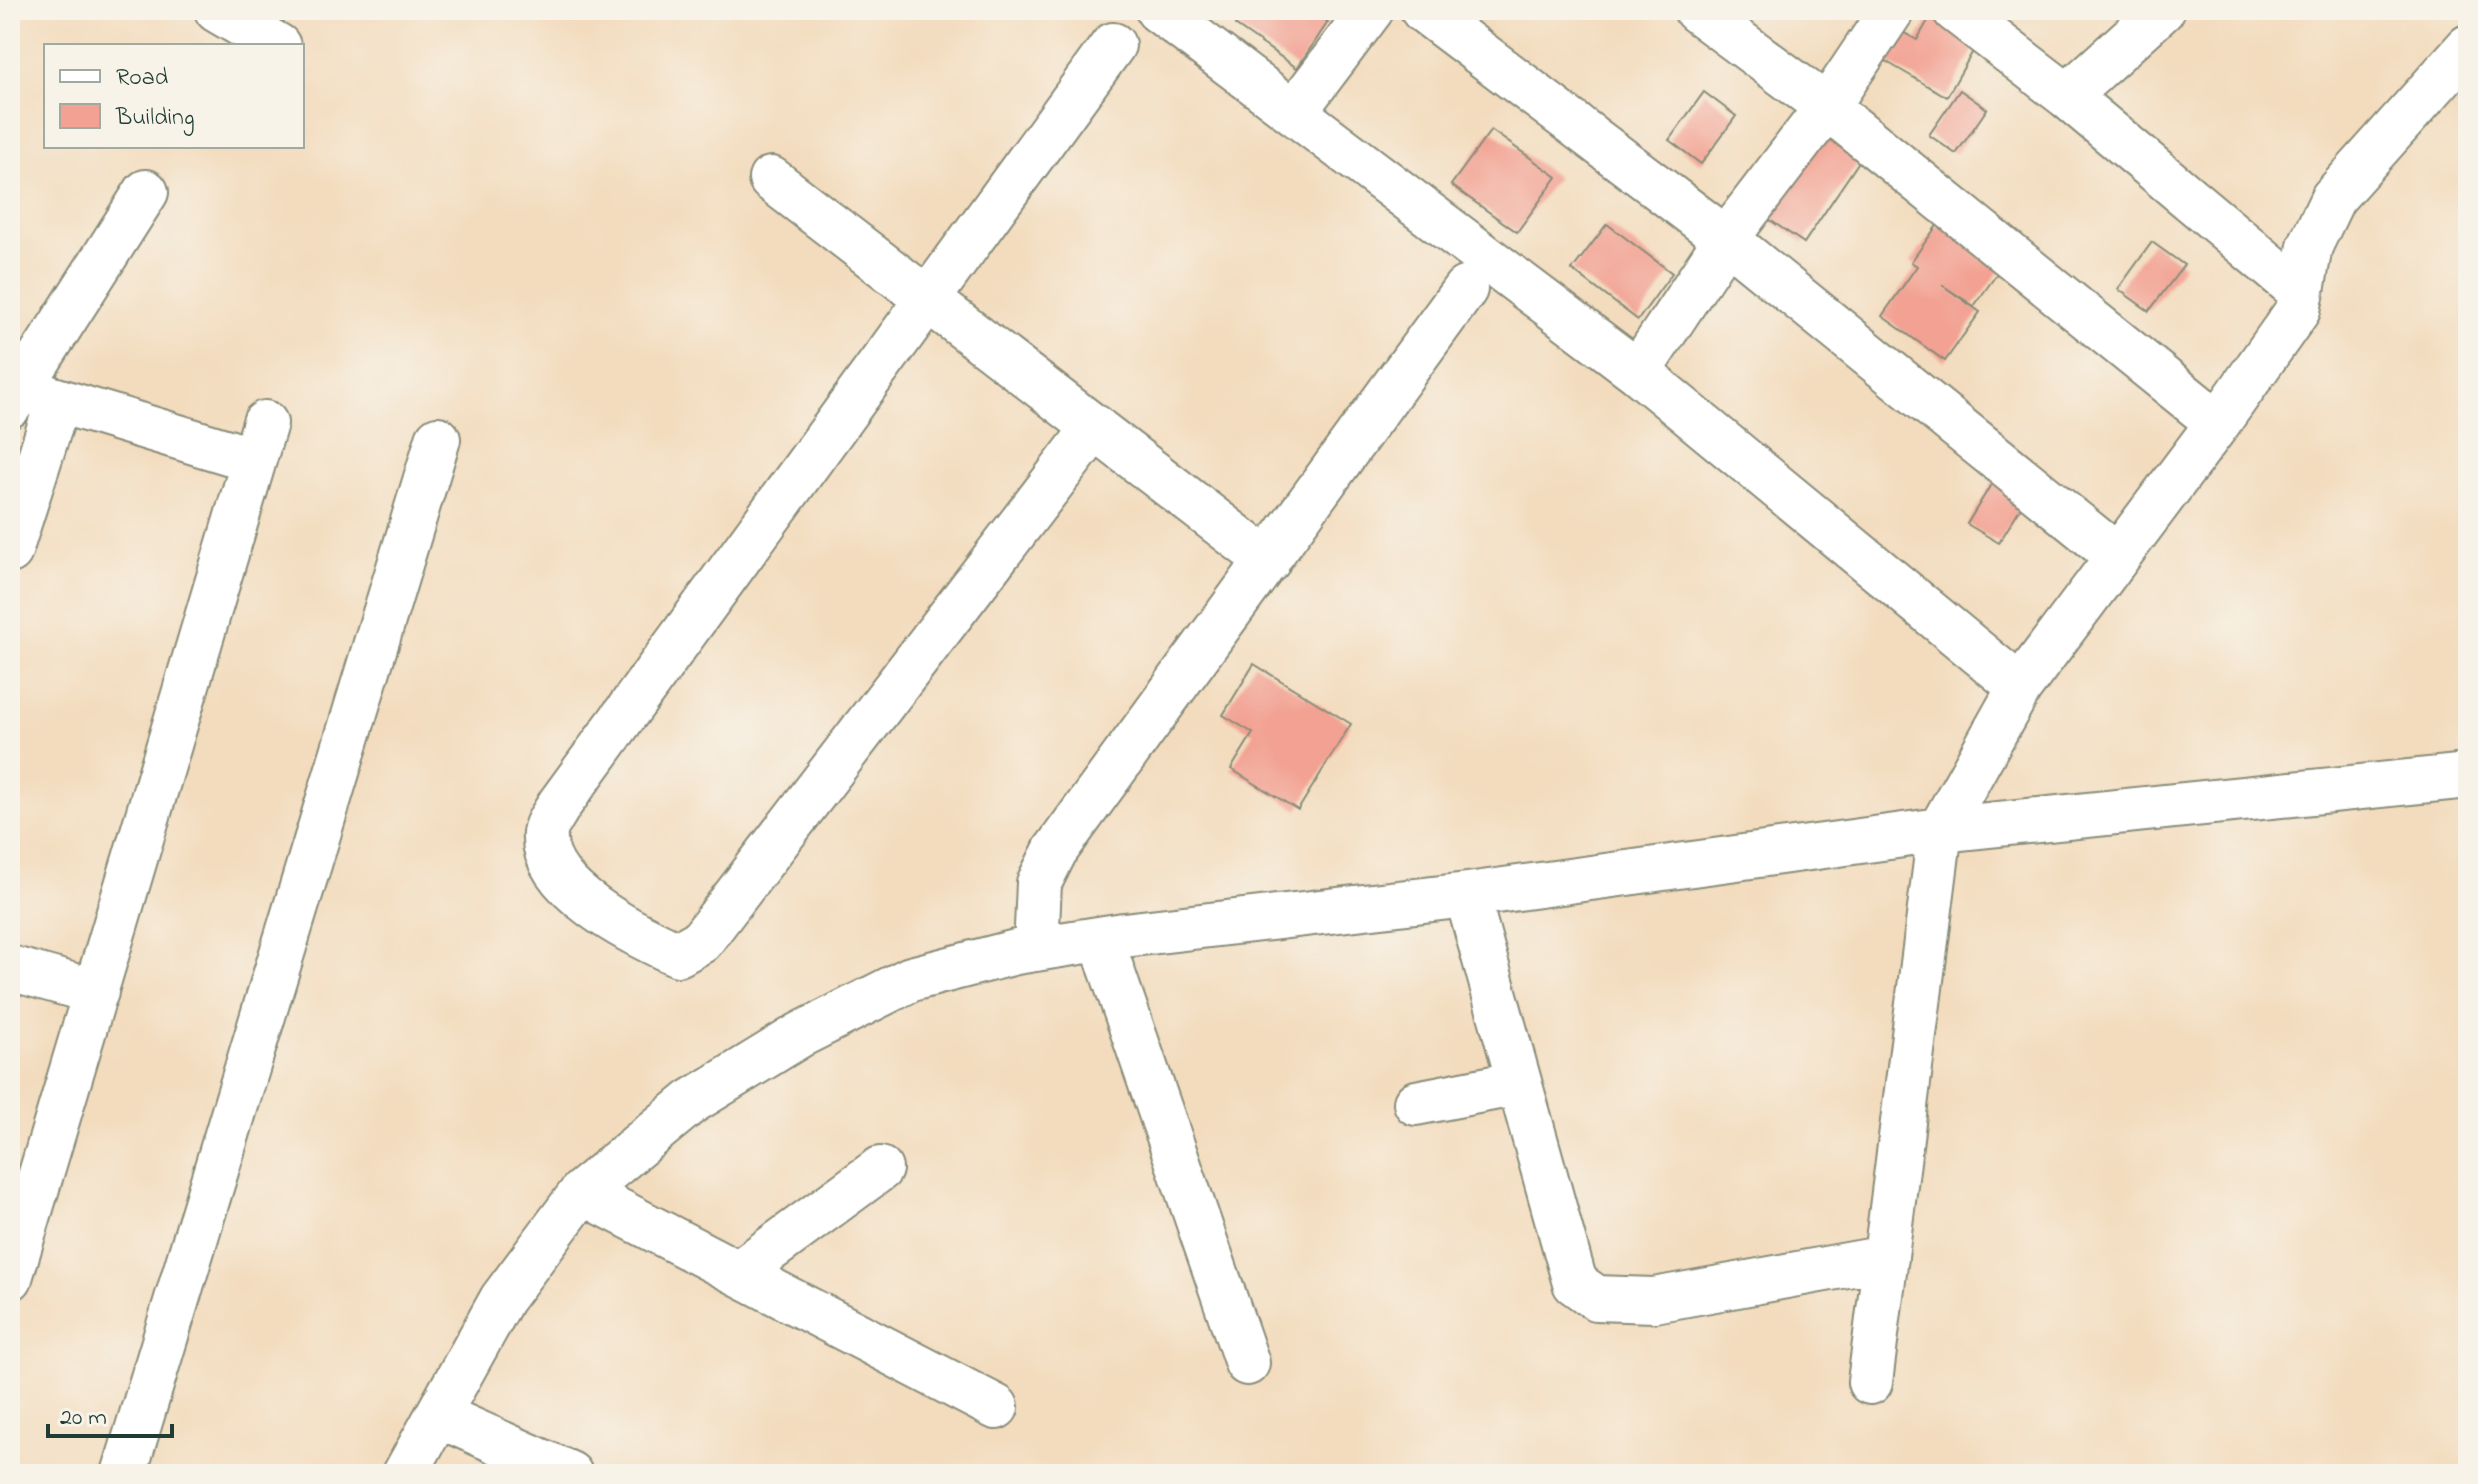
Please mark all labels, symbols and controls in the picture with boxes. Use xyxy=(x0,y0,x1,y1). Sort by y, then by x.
legend xyxy=(44,44,304,148)
text: Road xyxy=(116,61,169,96)
text: Building xyxy=(115,101,195,136)
scale bar xyxy=(48,1388,172,1438)
text: 20 m xyxy=(60,1401,107,1436)

